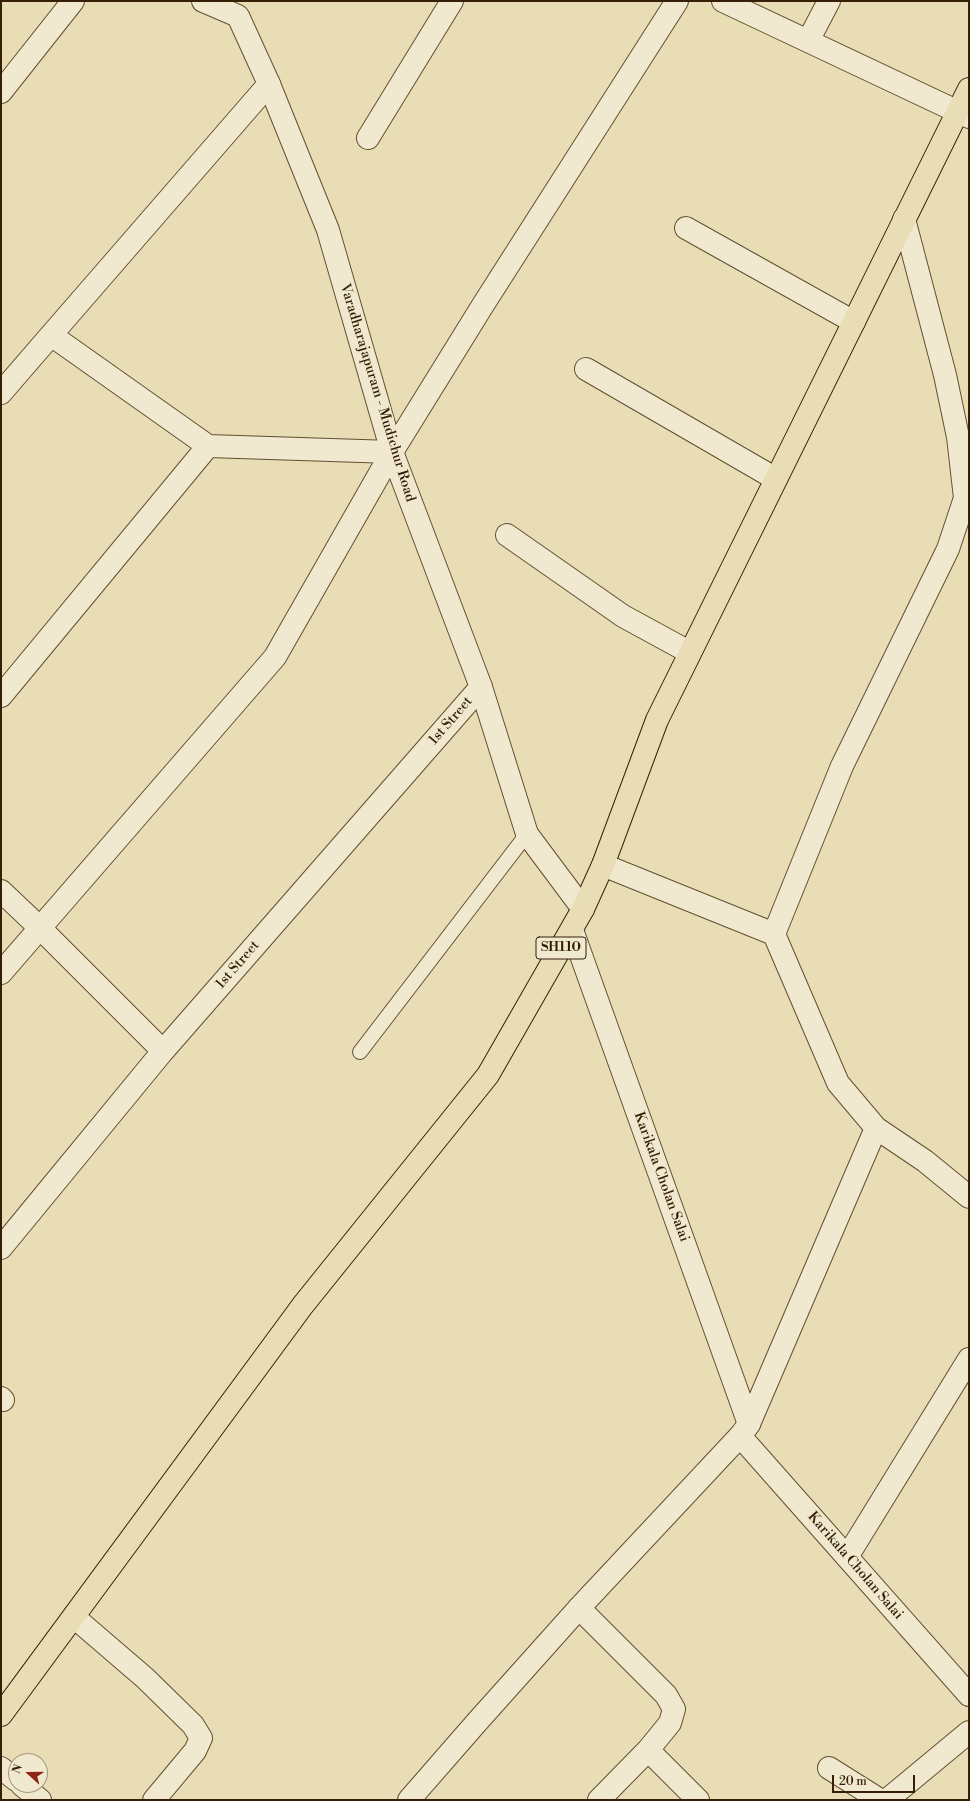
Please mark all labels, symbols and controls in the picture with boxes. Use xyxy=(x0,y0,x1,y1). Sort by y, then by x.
street label: Varadharajapuram - Mudichur Road xyxy=(336,282,418,504)
street label: 1st Street xyxy=(426,694,476,748)
road number: SH110 xyxy=(536,937,586,959)
street label: 1st Street xyxy=(213,938,263,992)
street label: Karikala Cholan Salai xyxy=(630,1110,692,1244)
street label: Karikala Cholan Salai xyxy=(804,1509,906,1623)
north arrow xyxy=(8,1753,48,1793)
text: N xyxy=(10,1762,26,1776)
scale bar xyxy=(834,1767,917,1793)
text: 20 m xyxy=(839,1774,867,1789)

